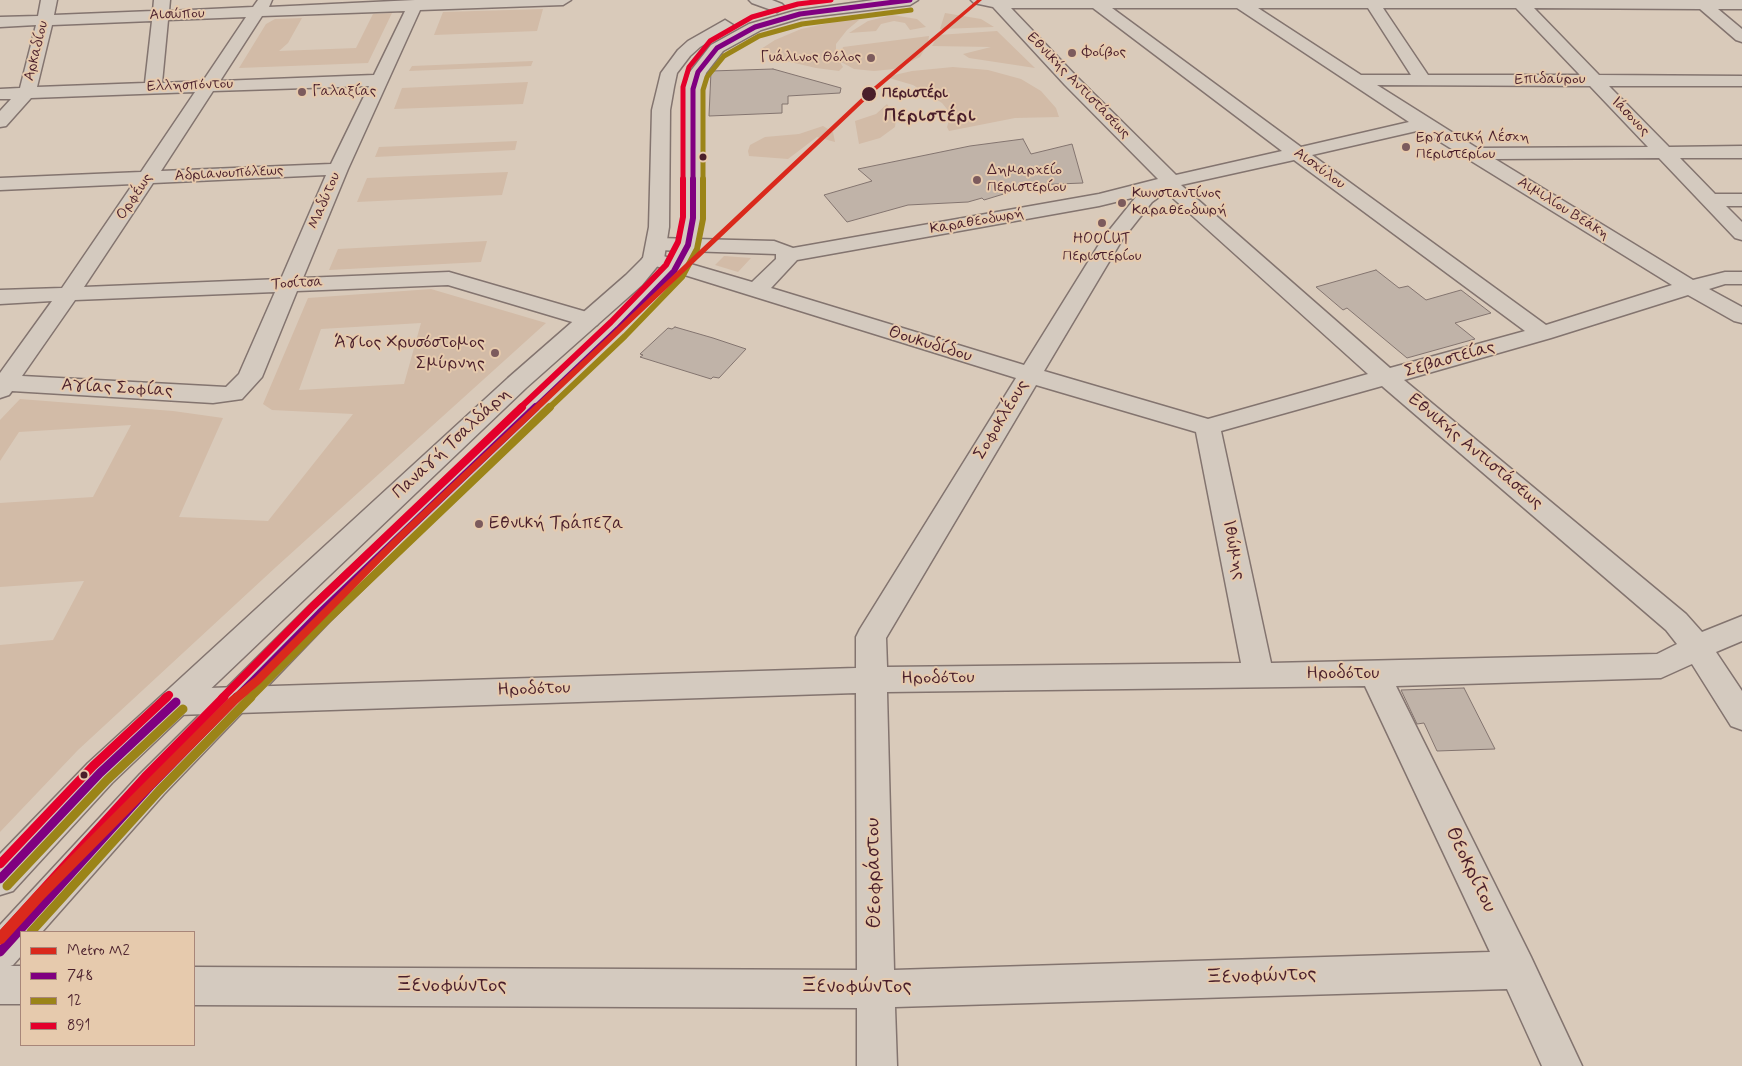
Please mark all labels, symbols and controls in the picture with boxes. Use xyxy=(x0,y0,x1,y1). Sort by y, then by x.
street label: Αισώπου xyxy=(149,5,205,25)
street label: Αρκαδίου xyxy=(21,19,53,83)
street label: Εθνικής Αντιστάσεως xyxy=(1022,29,1134,143)
place label: Φοίβος xyxy=(1082,44,1126,62)
marker: Φοίβος xyxy=(1066,47,1078,59)
place label: Γυάλινος Θόλος xyxy=(760,49,861,67)
marker: Γυάλινος Θόλος xyxy=(865,52,877,64)
street label: Επιδαύρου xyxy=(1515,71,1585,89)
street label: Ελλησπόντου xyxy=(146,75,234,97)
place label: Γαλαξίας xyxy=(312,83,376,101)
marker: Περιστέρι xyxy=(860,85,878,103)
place label: Περιστέρι xyxy=(882,85,948,103)
marker: Γαλαξίας xyxy=(296,86,308,98)
street label: Ιάσονος xyxy=(1607,94,1653,140)
district label: Περιστέρι xyxy=(883,106,977,128)
place label: Εργατική Λέσχη Περιστερίου xyxy=(1416,129,1529,164)
marker: Εργατική Λέσχη Περιστερίου xyxy=(1400,141,1412,153)
street label: Αισχύλου xyxy=(1290,144,1348,194)
unlabelled marker xyxy=(698,152,708,162)
street label: Αδριανουπόλεως xyxy=(174,162,284,186)
place label: Δημαρχείο Περιστερίου xyxy=(987,162,1066,197)
street label: Ορφέως xyxy=(113,170,157,224)
street label: Μαδύτου xyxy=(305,170,345,232)
marker: Δημαρχείο Περιστερίου xyxy=(971,174,983,186)
street label: Αιμιλίου Βεάκη xyxy=(1514,174,1612,244)
place label: Κωνσταντίνος Καραθεοδωρή xyxy=(1132,185,1227,220)
marker: Κωνσταντίνος Καραθεοδωρή xyxy=(1116,197,1128,209)
street label: Καραθεοδωρή xyxy=(929,205,1025,239)
marker: HOOCUT Περιστερίου xyxy=(1096,217,1108,229)
place label: HOOCUT Περιστερίου xyxy=(1062,231,1142,266)
street label: Τοσίτσα xyxy=(271,274,323,294)
street label: Θουκυδίδου xyxy=(885,322,975,368)
place label: Άγιος Χρυσόστομος Σμύρνης xyxy=(334,332,485,374)
street label: Σεβαστείας xyxy=(1403,337,1497,383)
marker: Άγιος Χρυσόστομος Σμύρνης xyxy=(489,347,501,359)
street label: Αγίας Σοφίας xyxy=(61,375,173,403)
street label: Σοφοκλέους xyxy=(970,376,1034,464)
street label: Παναγή Τσαλδάρη xyxy=(389,384,515,504)
street label: Εθνικής Αντιστάσεως xyxy=(1403,389,1547,515)
place label: Εθνική Τράπεζα xyxy=(489,513,624,535)
marker: Εθνική Τράπεζα xyxy=(473,518,485,530)
street label: Ιθώμης xyxy=(1217,518,1249,582)
street label: Ηροδότου xyxy=(1307,663,1379,685)
street label: Ηροδότου xyxy=(901,668,975,690)
street label: Ηροδότου xyxy=(497,678,571,702)
unlabelled marker xyxy=(79,770,89,780)
street label: Θεοφράστου xyxy=(861,817,889,929)
street label: Θεοκρίτου xyxy=(1438,823,1502,917)
legend xyxy=(20,931,195,1046)
text: Metro Μ2 xyxy=(67,941,130,961)
street label: Ξενοφώντος xyxy=(1205,962,1317,992)
text: 748 xyxy=(67,966,93,986)
street label: Ξενοφώντος xyxy=(395,974,507,1000)
street label: Ξενοφώντος xyxy=(800,975,912,1001)
text: 12 xyxy=(67,991,82,1011)
text: 891 xyxy=(67,1016,90,1036)

